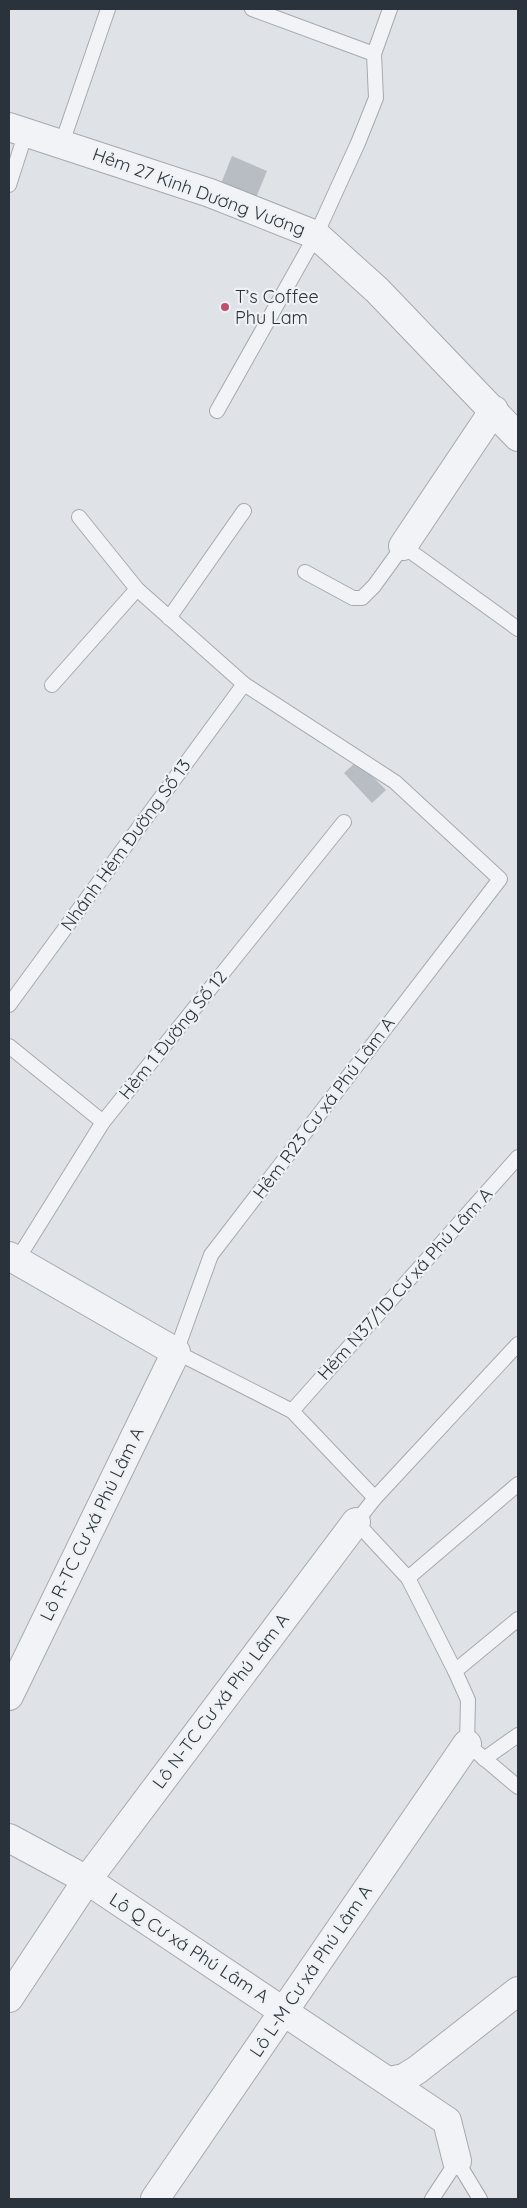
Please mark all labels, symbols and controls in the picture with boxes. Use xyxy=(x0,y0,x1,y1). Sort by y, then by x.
street label: Hẻm 27 Kinh Dương Vương xyxy=(90,142,309,241)
place label: T’s Coffee Phu Lam xyxy=(235,285,319,329)
marker: T’s Coffee Phu Lam xyxy=(219,301,231,313)
street label: Nhánh Hẻm Đường Số 13 xyxy=(56,754,196,935)
street label: Hẻm 1 Đường Số 12 xyxy=(114,966,232,1104)
street label: Hẻm R23 Cư xá Phú Lâm A xyxy=(248,1012,400,1203)
street label: Hẻm N37/1D Cư xá Phú Lâm A xyxy=(312,1182,497,1385)
street label: Lô R-TC Cư xá Phú Lâm A xyxy=(35,1423,149,1624)
street label: Lô N-TC Cư xá Phú Lâm A xyxy=(147,1608,294,1793)
street label: Lô L-M Cư xá Phú Lâm A xyxy=(244,1880,377,2061)
street label: Lô Q Cư xá Phú Lâm A xyxy=(105,1887,274,2008)

